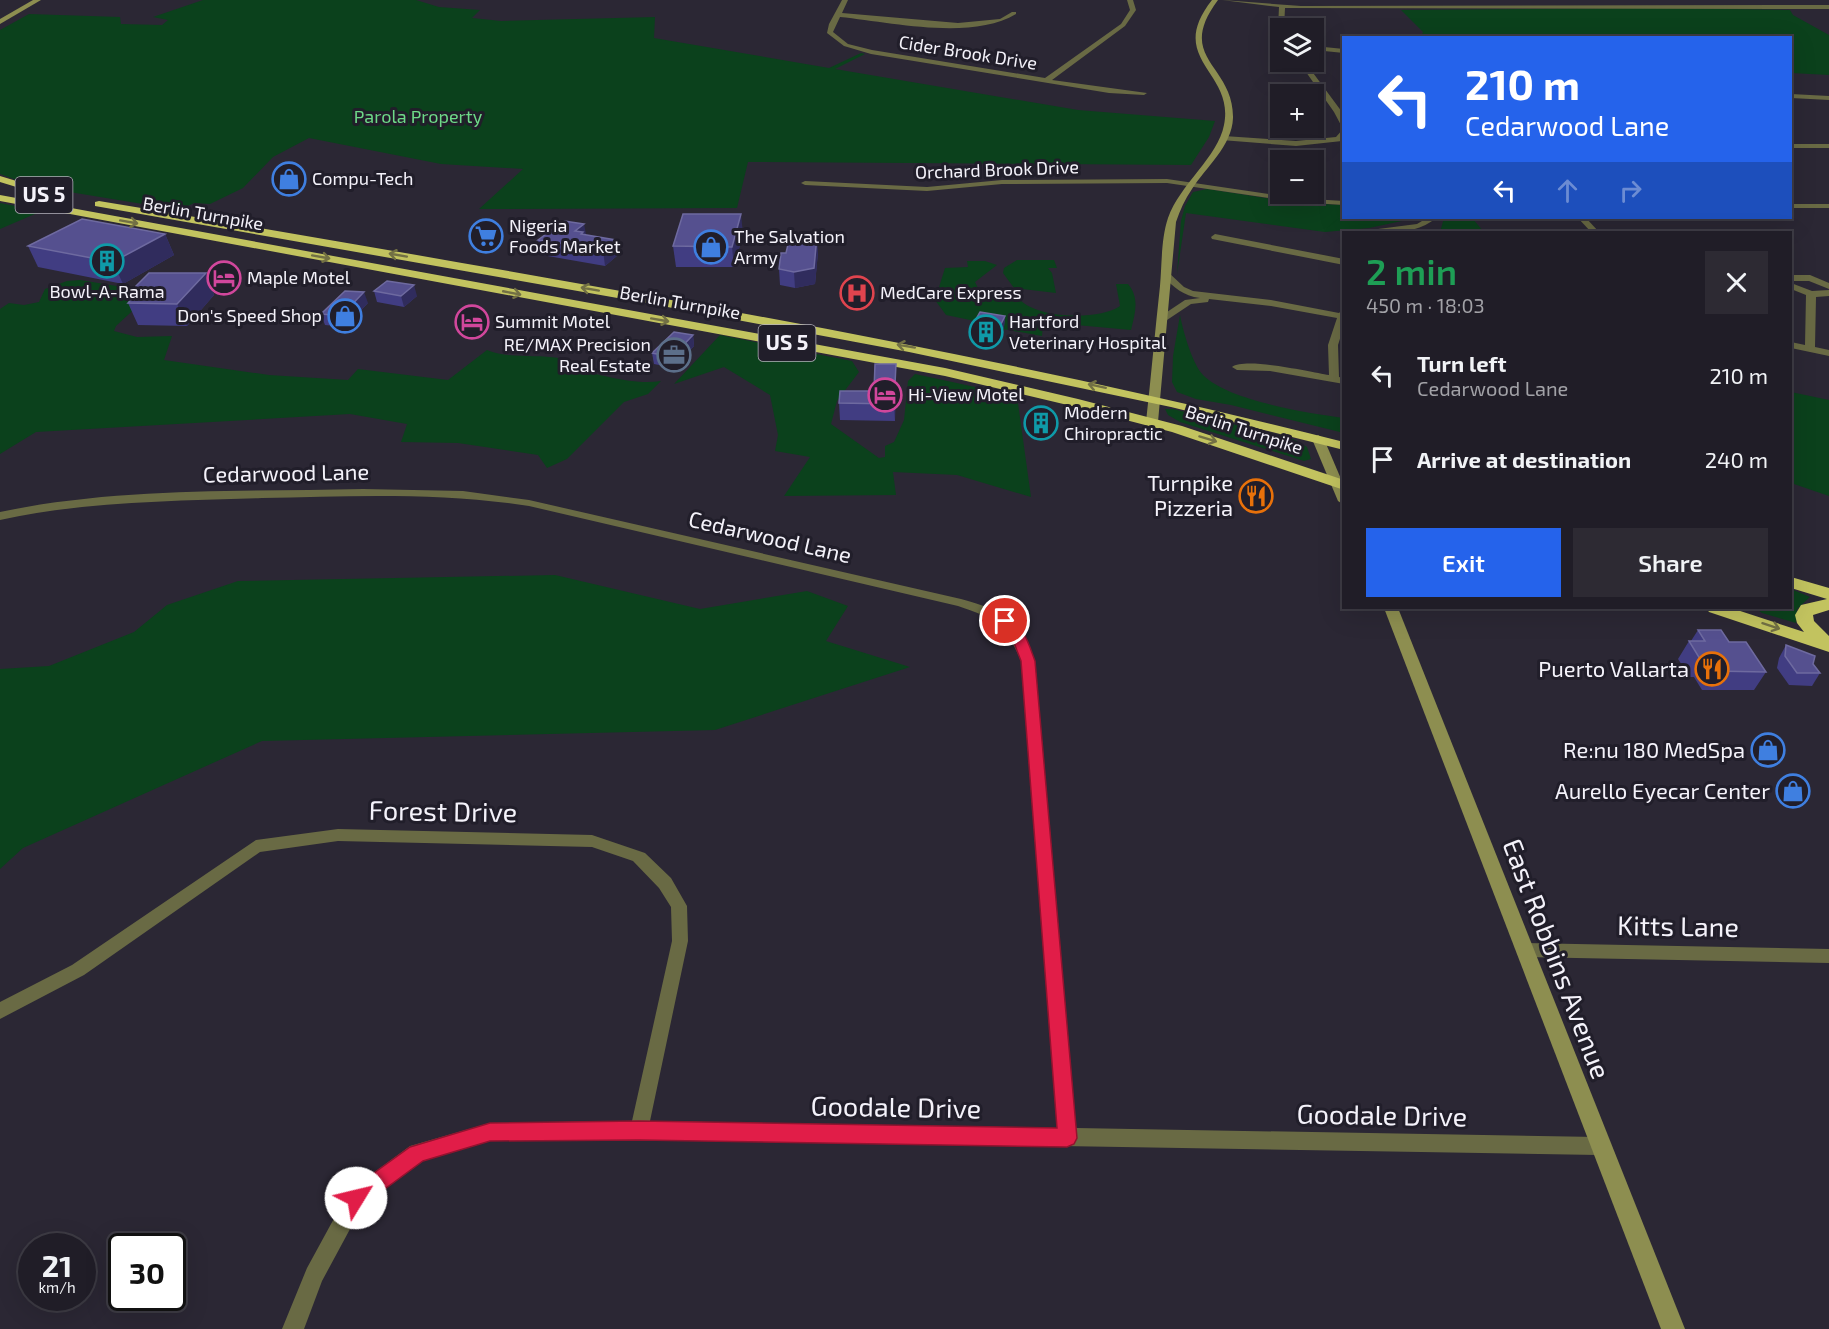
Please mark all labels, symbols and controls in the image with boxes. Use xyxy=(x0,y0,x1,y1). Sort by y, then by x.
map controls xyxy=(1270,18,1324,204)
button: layers xyxy=(1270,18,1324,72)
street label: Cider Brook Drive xyxy=(897,30,1039,74)
text: 210 m xyxy=(1465,58,1580,108)
icon: left xyxy=(1366,60,1444,138)
button: + xyxy=(1270,84,1324,138)
park label: Parola Property xyxy=(354,105,483,127)
text: Cedarwood Lane xyxy=(1465,109,1669,141)
button: − xyxy=(1270,150,1324,204)
street label: Orchard Brook Drive xyxy=(915,155,1079,183)
shop icon: Compu-Tech xyxy=(271,161,307,197)
place label: Compu-Tech xyxy=(312,167,413,189)
icon: left xyxy=(1488,174,1521,207)
icon: ahead xyxy=(1551,174,1584,207)
icon: right xyxy=(1614,174,1647,207)
road number: US 5 xyxy=(15,177,72,213)
street label: Berlin Turnpike xyxy=(141,192,265,234)
place label: Nigeria Foods Market xyxy=(509,214,621,257)
one-way arrow xyxy=(119,217,138,228)
supermarket icon: Nigeria Foods Market xyxy=(468,218,504,254)
place label: The Salvation Army xyxy=(734,225,845,268)
shop icon: The Salvation Army xyxy=(693,229,729,265)
building icon: Bowl-A-Rama xyxy=(89,243,125,279)
one-way arrow xyxy=(389,249,408,260)
text: 2 min xyxy=(1366,249,1457,292)
one-way arrow xyxy=(310,251,330,262)
button: close xyxy=(1705,251,1768,314)
hotel icon: Maple Motel xyxy=(206,260,242,296)
place label: Maple Motel xyxy=(247,266,351,288)
hospital icon: MedCare Express xyxy=(839,275,875,311)
place label: Bowl-A-Rama xyxy=(49,280,165,302)
street label: Berlin Turnpike xyxy=(618,281,742,323)
place label: MedCare Express xyxy=(880,281,1022,303)
one-way arrow xyxy=(581,283,600,294)
one-way arrow xyxy=(502,288,522,299)
text: 450 m · 18:03 xyxy=(1366,293,1485,317)
shop icon: Don's Speed Shop xyxy=(327,298,363,334)
place label: Don's Speed Shop xyxy=(177,304,322,326)
hotel icon: Summit Motel xyxy=(454,304,490,340)
place label: Summit Motel xyxy=(495,310,611,332)
place label: Hartford Veterinary Hospital xyxy=(1009,310,1167,353)
building icon: Hartford Veterinary Hospital xyxy=(968,314,1004,350)
one-way arrow xyxy=(650,315,670,326)
road number: US 5 xyxy=(758,325,816,361)
place label: RE/MAX Precision Real Estate xyxy=(504,333,651,376)
office icon: RE/MAX Precision Real Estate xyxy=(656,337,692,373)
one-way arrow xyxy=(897,340,916,351)
text: Turn left xyxy=(1417,350,1506,376)
icon: left xyxy=(1366,359,1399,392)
text: 210 m xyxy=(1709,362,1768,388)
text: Cedarwood Lane xyxy=(1417,376,1568,400)
hotel icon: Hi-View Motel xyxy=(867,377,903,413)
one-way arrow xyxy=(1088,380,1107,391)
place label: Hi-View Motel xyxy=(908,383,1024,405)
street label: Berlin Turnpike xyxy=(1183,400,1306,458)
place label: Modern Chiropractic xyxy=(1064,401,1163,444)
building icon: Modern Chiropractic xyxy=(1023,405,1059,441)
one-way arrow xyxy=(1198,434,1217,445)
icon: arrive xyxy=(1366,443,1399,476)
text: Arrive at destination xyxy=(1417,446,1631,472)
text: 240 m xyxy=(1705,446,1768,472)
street label: Cedarwood Lane xyxy=(203,458,369,486)
place label: Turnpike Pizzeria xyxy=(1147,469,1233,520)
restaurant icon: Turnpike Pizzeria xyxy=(1238,478,1274,514)
street label: Cedarwood Lane xyxy=(686,505,854,567)
button: Exit xyxy=(1366,528,1561,597)
button: Share xyxy=(1573,528,1768,597)
pin xyxy=(979,595,1030,646)
icon: arrive xyxy=(988,604,1021,637)
one-way arrow xyxy=(1761,621,1780,632)
restaurant icon: Puerto Vallarta xyxy=(1694,651,1730,687)
place label: Puerto Vallarta xyxy=(1538,655,1689,681)
shop icon: Re:nu 180 MedSpa xyxy=(1750,732,1786,768)
place label: Re:nu 180 MedSpa xyxy=(1563,736,1745,762)
shop icon: Aurello Eyecar Center xyxy=(1775,773,1811,809)
place label: Aurello Eyecar Center xyxy=(1555,777,1770,803)
street label: Forest Drive xyxy=(368,793,518,827)
street label: East Robbins Avenue xyxy=(1497,834,1618,1083)
street label: Kitts Lane xyxy=(1617,908,1739,942)
street label: Goodale Drive xyxy=(810,1089,982,1123)
street label: Goodale Drive xyxy=(1296,1097,1468,1131)
position arrow xyxy=(324,1166,388,1230)
speed limit sign: 30 xyxy=(108,1233,186,1311)
text: 21 xyxy=(42,1247,72,1283)
text: km/h xyxy=(38,1278,76,1296)

